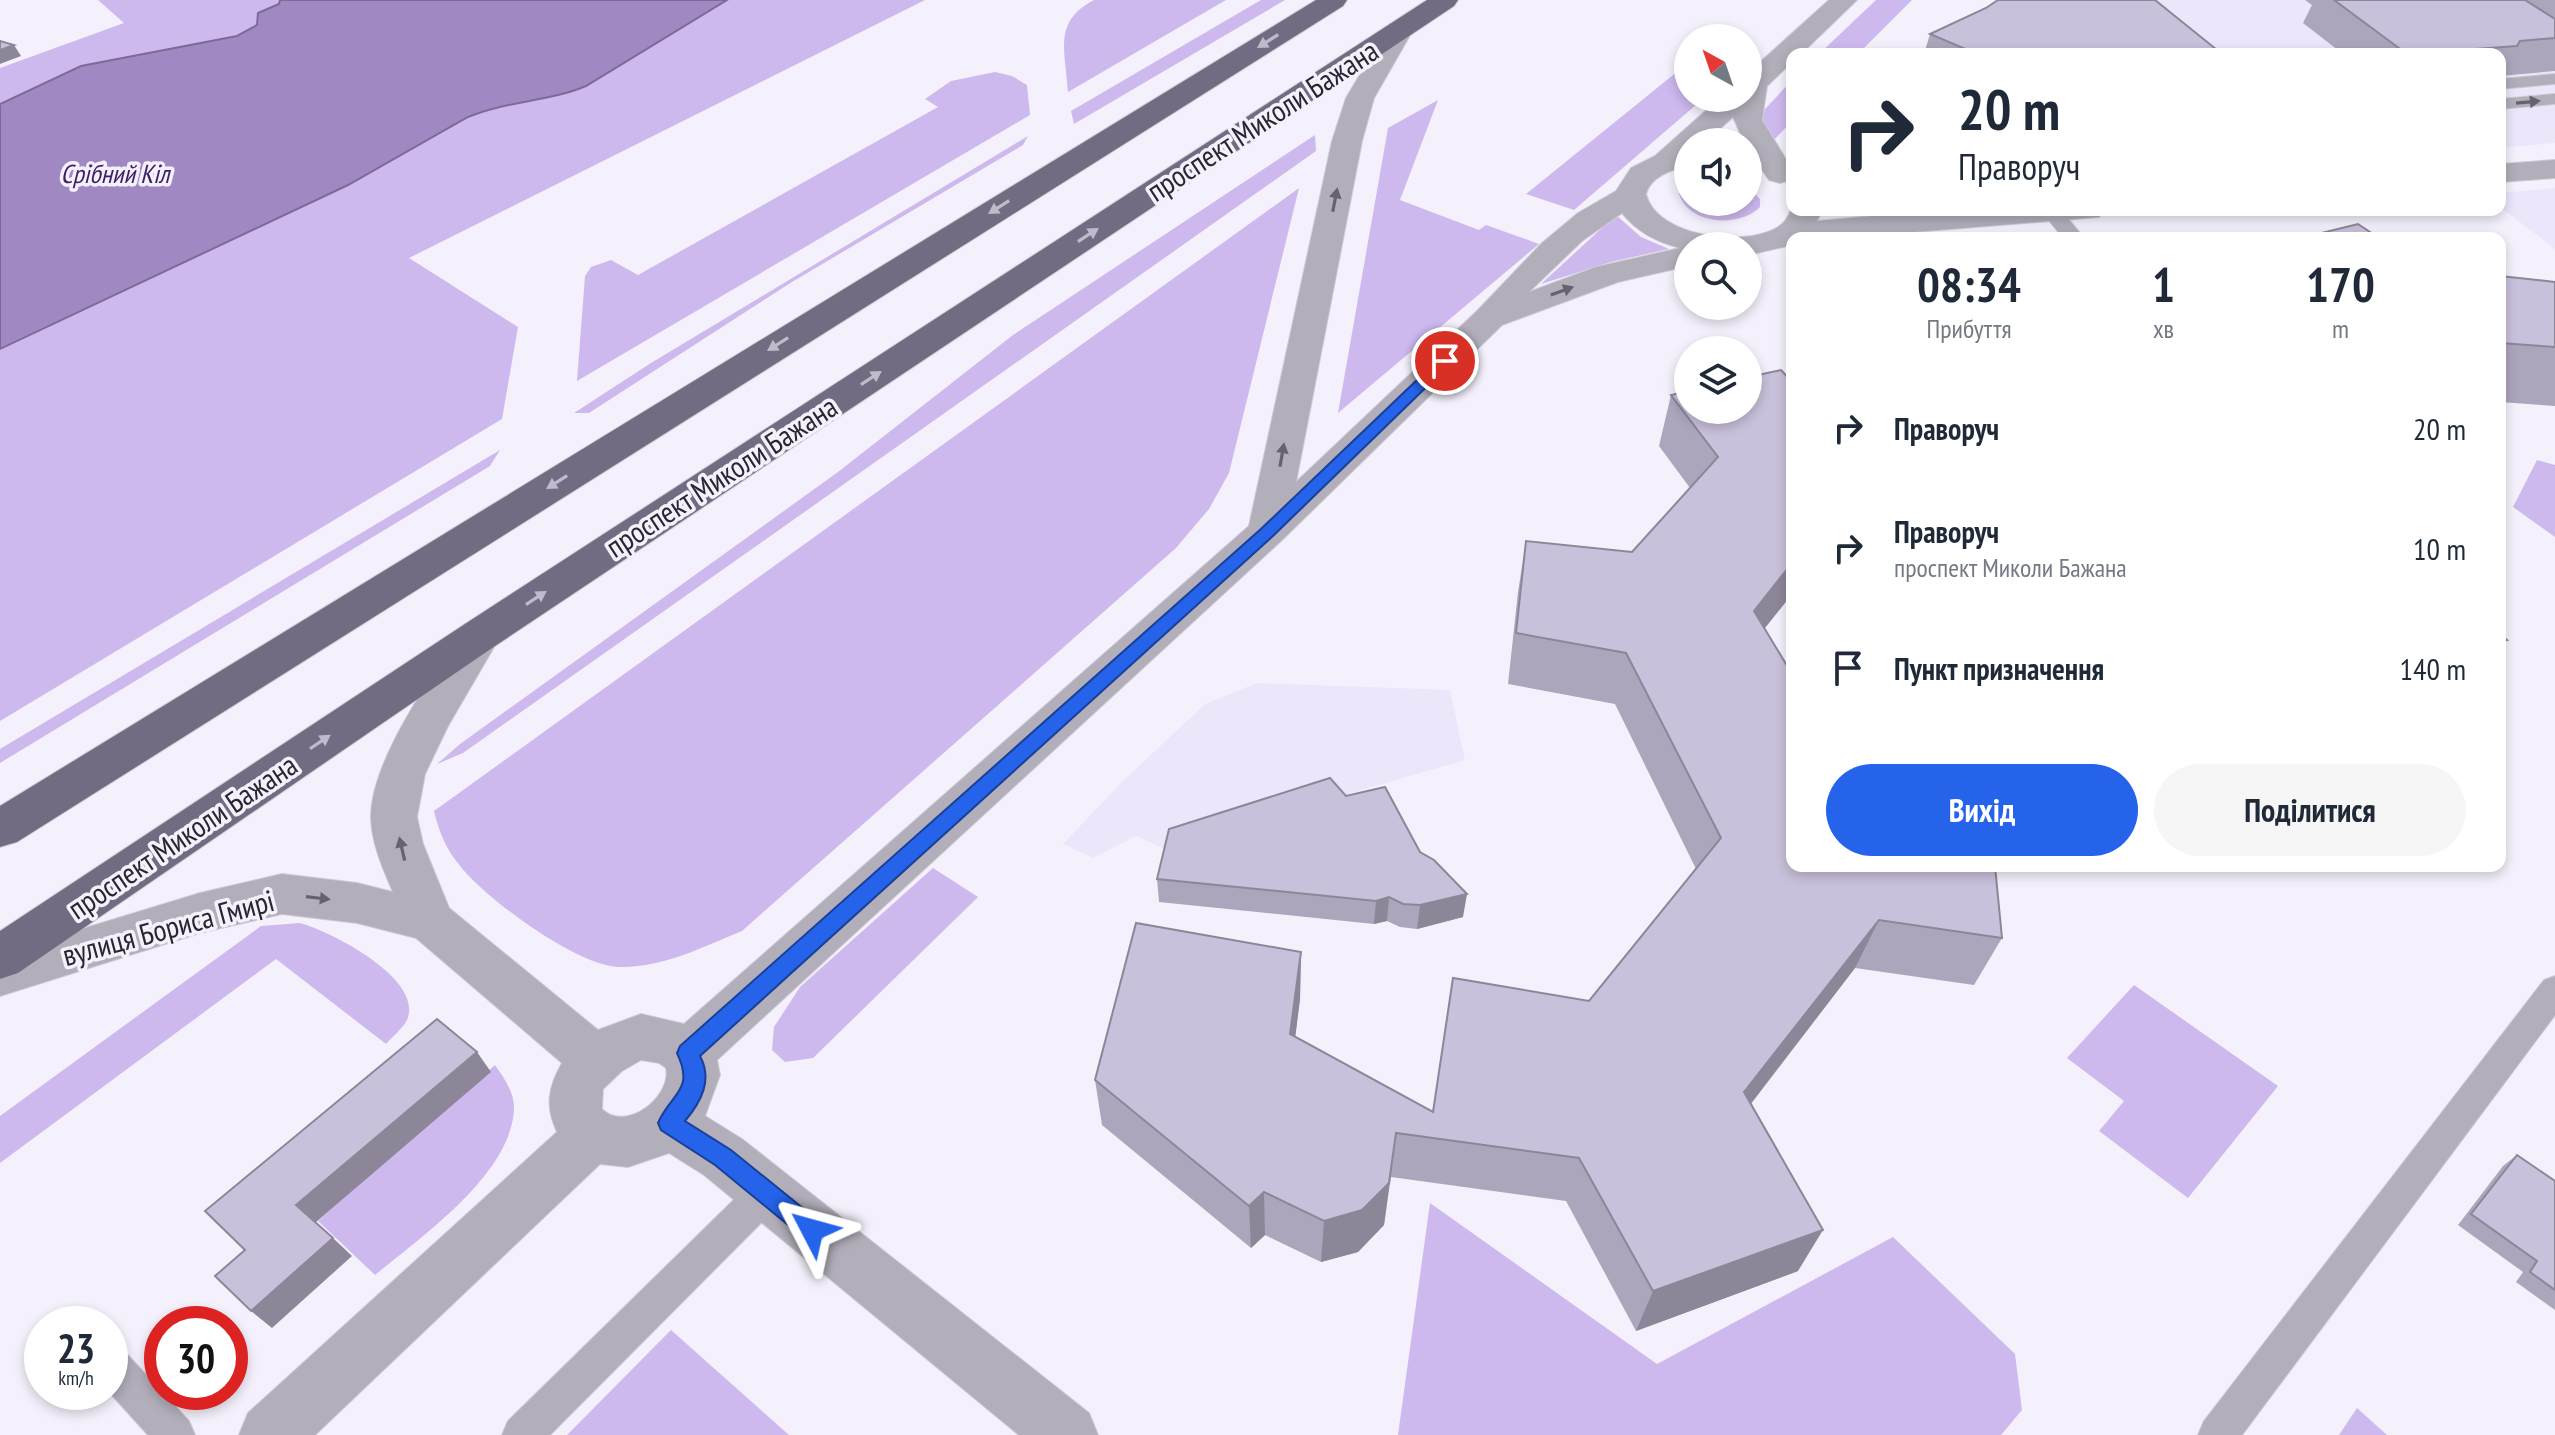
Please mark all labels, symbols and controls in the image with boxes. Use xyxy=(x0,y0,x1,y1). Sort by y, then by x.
north arrow xyxy=(1674,24,1762,112)
map controls xyxy=(1674,24,1762,424)
street label: проспект Миколи Бажана xyxy=(1139,31,1385,209)
one-way arrow xyxy=(1257,34,1279,48)
text: 20 m xyxy=(1958,73,2060,145)
icon: right xyxy=(1826,80,1930,184)
one-way arrow xyxy=(2515,95,2540,108)
button: sound xyxy=(1674,128,1762,216)
text: Праворуч xyxy=(1958,143,2080,190)
water label: Срібний Кіл xyxy=(61,157,172,190)
one-way arrow xyxy=(1330,187,1342,212)
one-way arrow xyxy=(988,199,1009,214)
one-way arrow xyxy=(1077,228,1099,243)
button: search xyxy=(1674,232,1762,320)
text: 08:34 xyxy=(1917,253,2021,315)
text: 1 xyxy=(2152,253,2175,315)
text: 170 xyxy=(2306,253,2375,315)
one-way arrow xyxy=(1550,284,1574,297)
text: Прибуття xyxy=(1926,312,2012,345)
text: хв xyxy=(2153,312,2174,345)
text: m xyxy=(2332,312,2349,345)
pin xyxy=(1411,327,1479,395)
button: layers xyxy=(1674,336,1762,424)
one-way arrow xyxy=(767,337,789,351)
icon: arrive xyxy=(1423,339,1467,383)
one-way arrow xyxy=(860,371,881,386)
street label: проспект Миколи Бажана xyxy=(598,387,844,565)
icon: right xyxy=(1826,406,1870,450)
text: Праворуч xyxy=(1894,409,1999,448)
text: 20 m xyxy=(2413,409,2466,448)
one-way arrow xyxy=(1276,442,1288,467)
one-way arrow xyxy=(546,474,568,488)
text: Праворуч xyxy=(1894,512,1999,551)
icon: right xyxy=(1826,526,1870,570)
text: 10 m xyxy=(2413,529,2466,568)
text: проспект Миколи Бажана xyxy=(1894,551,2127,584)
one-way arrow xyxy=(526,590,547,605)
icon: arrive xyxy=(1826,646,1870,690)
text: Пункт призначення xyxy=(1894,649,2104,688)
text: 140 m xyxy=(2400,649,2466,688)
one-way arrow xyxy=(310,735,331,750)
street label: проспект Миколи Бажана xyxy=(60,745,304,927)
button: Вихід xyxy=(1826,764,2138,856)
button: Поділитися xyxy=(2154,764,2466,856)
one-way arrow xyxy=(395,837,408,862)
street label: вулиця Бориса Гмирі xyxy=(58,880,278,974)
one-way arrow xyxy=(306,892,331,905)
position arrow xyxy=(770,1188,854,1272)
speed limit sign: 30 xyxy=(144,1306,248,1410)
text: 23 xyxy=(57,1322,95,1374)
text: km/h xyxy=(58,1365,94,1391)

